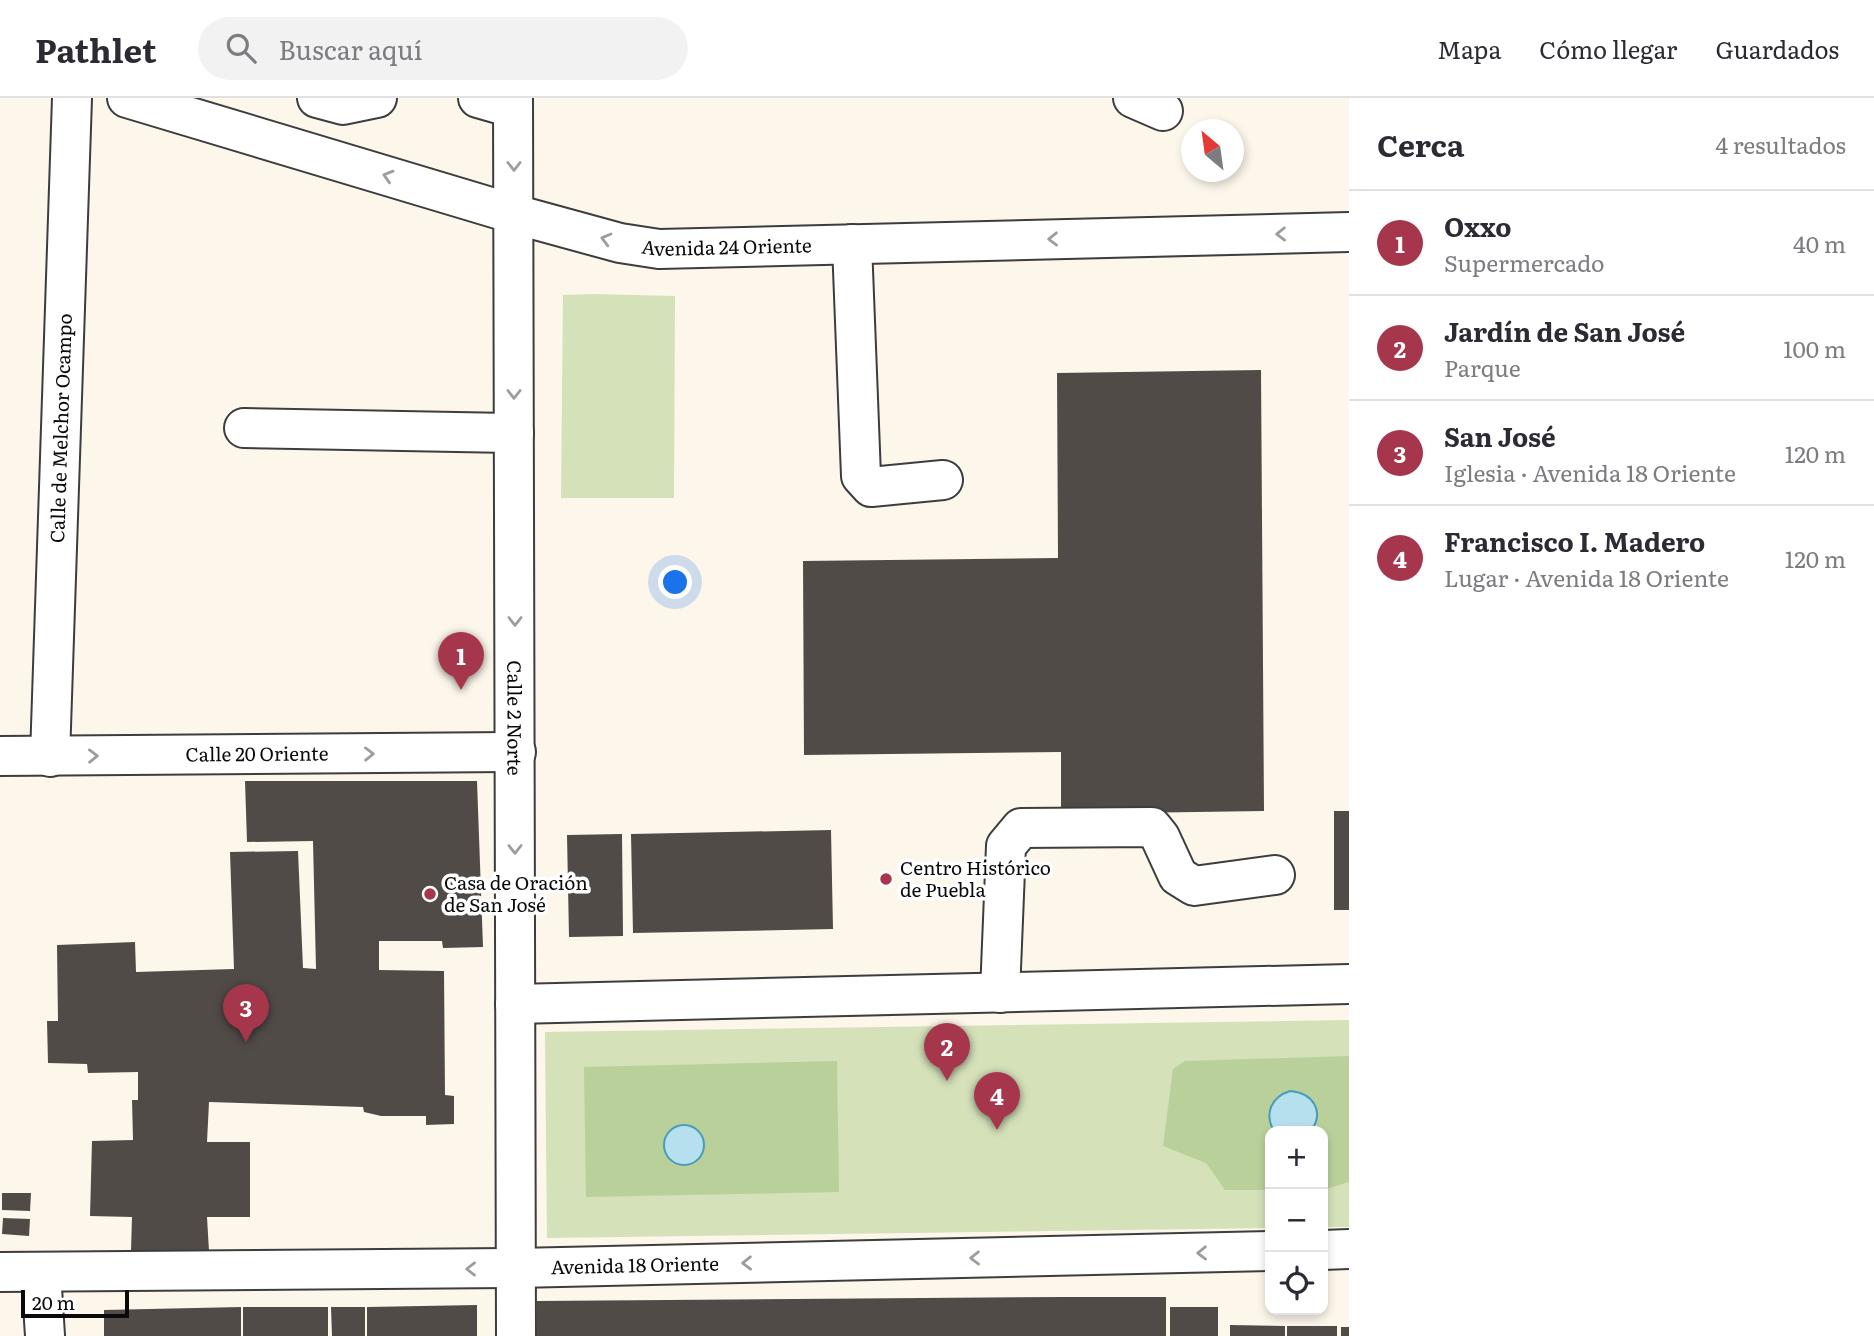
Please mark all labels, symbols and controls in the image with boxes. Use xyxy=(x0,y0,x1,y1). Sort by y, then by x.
search box xyxy=(198,17,688,80)
text: Pathlet xyxy=(35,24,156,73)
icon: search xyxy=(222,29,260,67)
text: Buscar aquí xyxy=(278,29,422,68)
text: Mapa xyxy=(1437,31,1501,66)
text: Cómo llegar xyxy=(1539,31,1677,66)
text: Guardados xyxy=(1715,31,1839,66)
north arrow xyxy=(1181,119,1244,182)
text: Cerca xyxy=(1377,122,1464,166)
text: 4 resultados xyxy=(1715,127,1846,161)
one-way arrow xyxy=(506,161,522,172)
one-way arrow xyxy=(382,170,394,185)
text: Oxxo xyxy=(1444,206,1511,245)
one-way arrow xyxy=(1275,226,1286,241)
text: 1 xyxy=(1395,226,1405,260)
text: 40 m xyxy=(1793,226,1846,260)
street label: Avenida 24 Oriente xyxy=(640,230,812,262)
one-way arrow xyxy=(1048,232,1059,247)
one-way arrow xyxy=(601,233,613,248)
text: Supermercado xyxy=(1444,245,1604,279)
text: Jardín de San José xyxy=(1444,311,1685,350)
street label: Calle de Melchor Ocampo xyxy=(42,313,78,544)
text: 2 xyxy=(1394,331,1406,365)
text: 100 m xyxy=(1783,331,1846,365)
text: Parque xyxy=(1444,350,1521,384)
one-way arrow xyxy=(506,389,522,399)
text: San José xyxy=(1444,416,1556,455)
text: 3 xyxy=(1394,436,1406,470)
text: 120 m xyxy=(1785,436,1846,470)
text: Iglesia · Avenida 18 Oriente xyxy=(1444,455,1736,489)
text: Francisco I. Madero xyxy=(1444,521,1705,560)
text: 4 xyxy=(1393,541,1407,575)
text: 120 m xyxy=(1785,541,1846,575)
text: Lugar · Avenida 18 Oriente xyxy=(1444,560,1729,594)
your location xyxy=(658,565,692,599)
one-way arrow xyxy=(507,616,523,627)
pin: 1 xyxy=(438,632,484,690)
street label: Calle 2 Norte xyxy=(501,660,530,776)
street label: Calle 20 Oriente xyxy=(185,738,329,768)
one-way arrow xyxy=(364,746,375,761)
one-way arrow xyxy=(87,749,98,764)
one-way arrow xyxy=(507,844,523,854)
place label: Centro Histórico de Puebla xyxy=(900,853,1051,903)
place label: Casa de Oración de San José xyxy=(444,868,588,918)
marker: Centro Histórico de Puebla xyxy=(878,871,894,887)
marker: Casa de Oración de San José xyxy=(422,886,438,902)
pin: 3 xyxy=(223,984,269,1042)
pin: 2 xyxy=(924,1023,970,1081)
pin: 4 xyxy=(974,1072,1020,1130)
map controls xyxy=(1265,1126,1328,1315)
button: + xyxy=(1265,1126,1328,1189)
button: − xyxy=(1265,1189,1328,1252)
one-way arrow xyxy=(1196,1245,1207,1260)
street label: Avenida 18 Oriente xyxy=(550,1248,719,1280)
one-way arrow xyxy=(969,1250,979,1266)
button: locate xyxy=(1265,1252,1328,1315)
one-way arrow xyxy=(741,1255,752,1271)
one-way arrow xyxy=(465,1261,476,1276)
scale bar xyxy=(21,1287,130,1319)
text: 20 m xyxy=(32,1288,75,1316)

